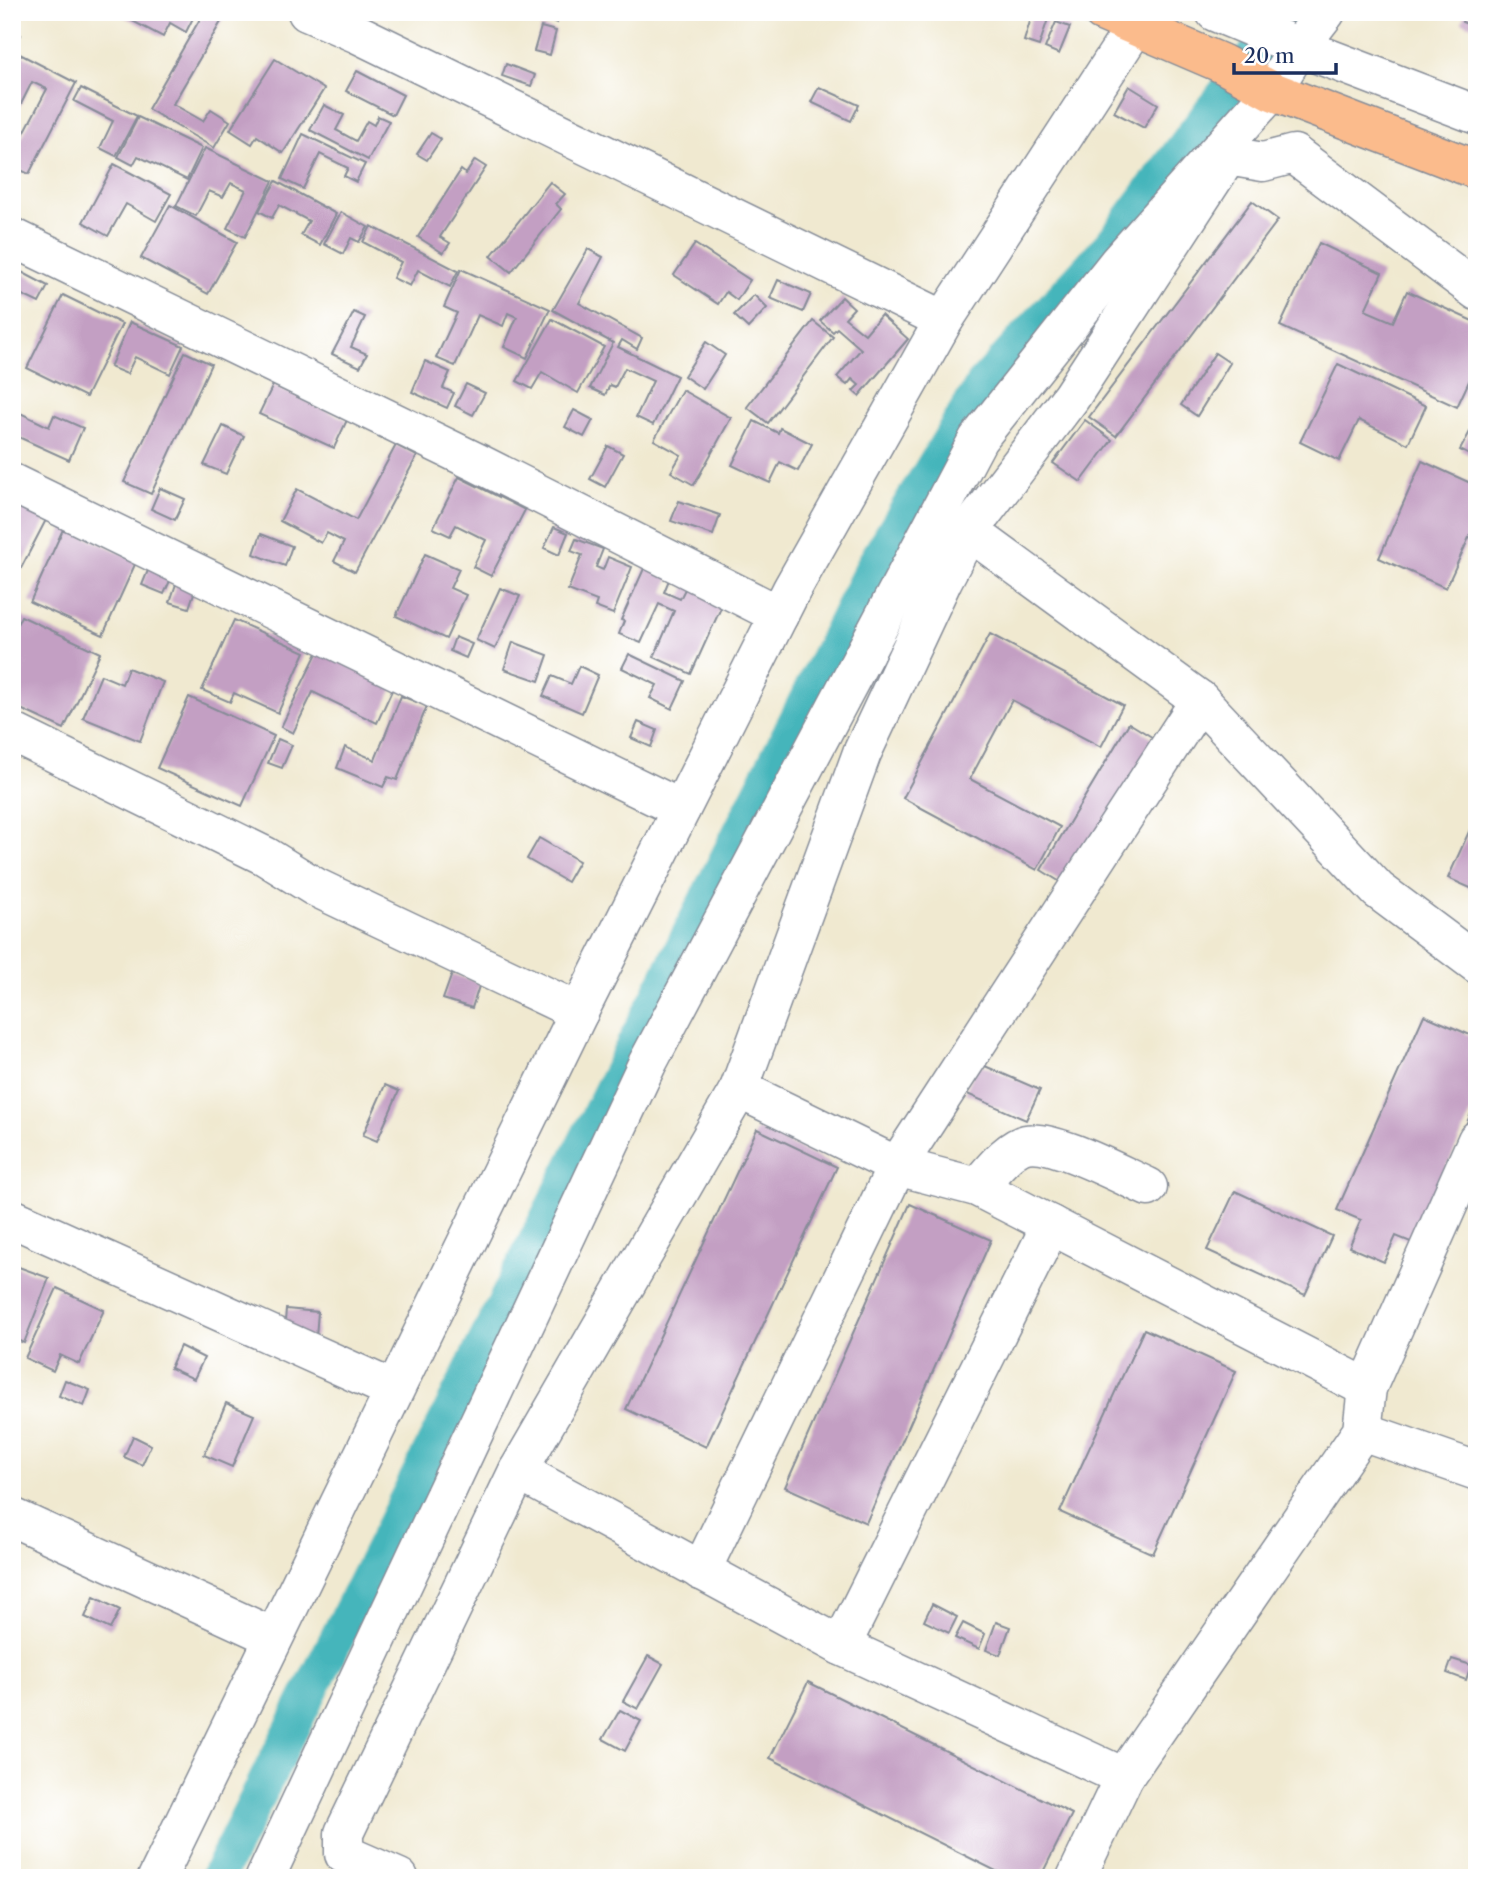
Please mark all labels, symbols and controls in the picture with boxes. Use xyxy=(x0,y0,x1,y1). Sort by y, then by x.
scale bar xyxy=(1234,32,1335,76)
text: 20 m xyxy=(1244,43,1295,68)

